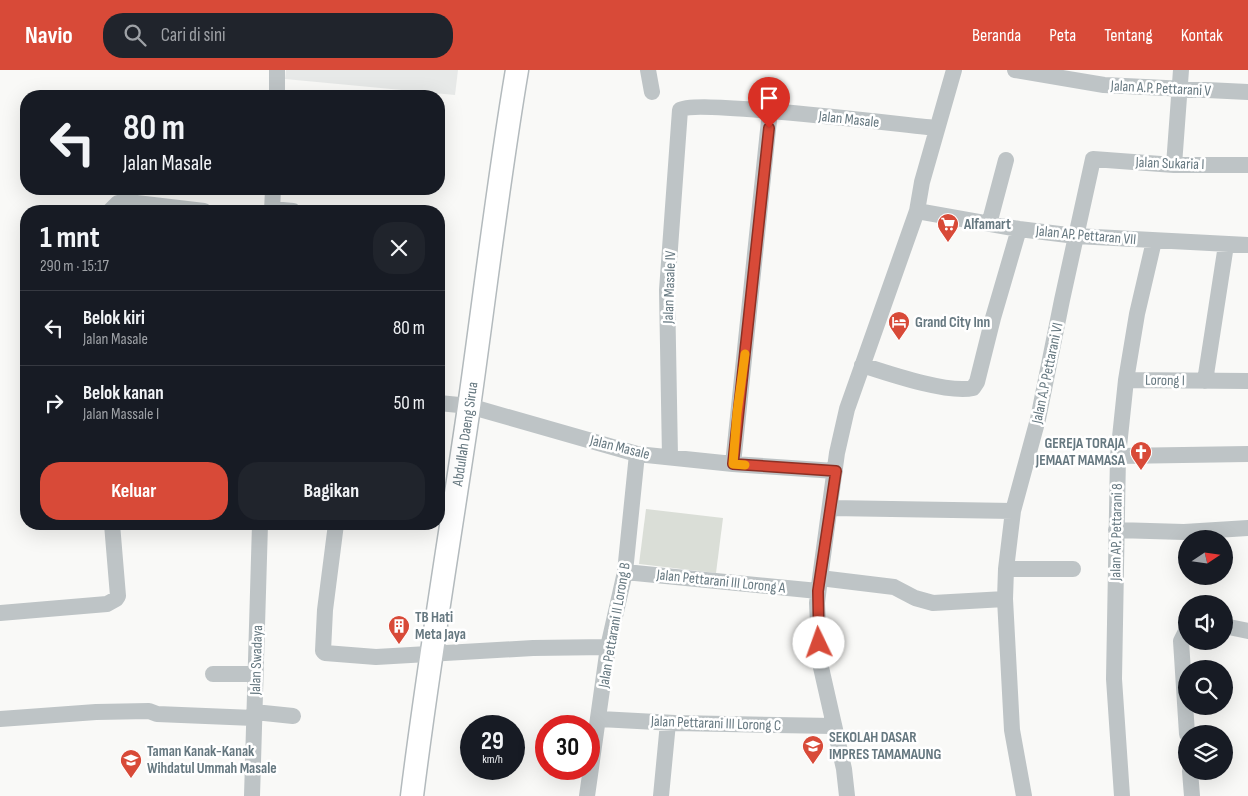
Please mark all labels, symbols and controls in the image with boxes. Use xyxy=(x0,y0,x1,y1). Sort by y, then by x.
search box xyxy=(103,13,453,58)
text: Navio xyxy=(25,21,73,50)
icon: search xyxy=(121,21,149,49)
text: Cari di sini xyxy=(161,24,226,47)
text: Beranda xyxy=(972,25,1021,46)
text: Peta xyxy=(1049,25,1076,46)
text: Tentang xyxy=(1104,25,1153,46)
text: Kontak xyxy=(1181,25,1223,46)
street label: Jalan A.P. Pettarani V xyxy=(1109,76,1212,101)
pin xyxy=(748,77,790,128)
icon: arrive xyxy=(755,84,783,112)
text: 80 m xyxy=(123,107,185,150)
street label: Jalan Masale xyxy=(817,107,880,132)
icon: left xyxy=(40,110,105,175)
text: Jalan Masale xyxy=(123,150,212,177)
street label: Jalan Sukaria I xyxy=(1134,153,1205,174)
supermarket icon: Alfamart xyxy=(936,212,960,243)
place label: Alfamart xyxy=(963,215,1011,234)
text: 1 mnt xyxy=(40,220,100,256)
button: close xyxy=(373,222,425,274)
street label: Jalan AP. Pettaran VII xyxy=(1034,222,1137,249)
street label: Jalan Masale IV xyxy=(659,250,680,325)
text: 290 m · 15:17 xyxy=(40,257,109,276)
text: Belok kiri xyxy=(83,307,145,330)
hotel icon: Grand City Inn xyxy=(887,310,911,341)
place label: Grand City Inn xyxy=(915,313,990,332)
icon: left xyxy=(40,314,68,342)
text: 80 m xyxy=(393,317,425,340)
street label: Jalan A.P Pettarani VI xyxy=(1027,321,1067,426)
text: Jalan Masale xyxy=(83,330,148,349)
street label: Lorong I xyxy=(1145,371,1185,390)
street label: Abdullah Daeng Sirua xyxy=(448,380,482,488)
text: Belok kanan xyxy=(83,382,164,405)
icon: right xyxy=(40,389,68,417)
text: 50 m xyxy=(394,392,425,415)
text: Jalan Massale I xyxy=(83,405,159,424)
street label: Jalan Masale xyxy=(587,431,652,464)
place label: GEREJA TORAJA JEMAAT MAMASA xyxy=(1035,434,1126,470)
church icon: GEREJA TORAJA JEMAAT MAMASA xyxy=(1129,440,1153,471)
button: Keluar xyxy=(40,462,228,520)
button: Bagikan xyxy=(238,462,425,520)
street label: Jalan AP. Pettarani 8 xyxy=(1106,483,1127,582)
north arrow xyxy=(1178,530,1232,585)
map controls xyxy=(1178,530,1233,780)
street label: Jalan Pettarani II Lorong B xyxy=(594,561,635,690)
street label: Jalan Pettarani III Lorong A xyxy=(655,565,787,598)
button: sound xyxy=(1178,595,1233,650)
place label: TB Hati Meta Jaya xyxy=(415,608,466,644)
building icon: TB Hati Meta Jaya xyxy=(387,614,411,645)
position arrow xyxy=(792,616,844,668)
street label: Jalan Swadaya xyxy=(246,625,267,696)
button: search xyxy=(1178,660,1233,715)
street label: Jalan Pettarani III Lorong C xyxy=(650,712,781,735)
speed limit sign: 30 xyxy=(535,715,600,780)
button: layers xyxy=(1178,725,1233,780)
text: 29 xyxy=(481,726,504,757)
place label: SEKOLAH DASAR IMPRES TAMAMAUNG xyxy=(829,728,942,764)
school or university icon: SEKOLAH DASAR IMPRES TAMAMAUNG xyxy=(801,734,825,765)
place label: Taman Kanak-Kanak Wihdatul Ummah Masale xyxy=(147,742,277,778)
school or university icon: Taman Kanak-Kanak Wihdatul Ummah Masale xyxy=(119,748,143,779)
text: km/h xyxy=(482,752,503,767)

